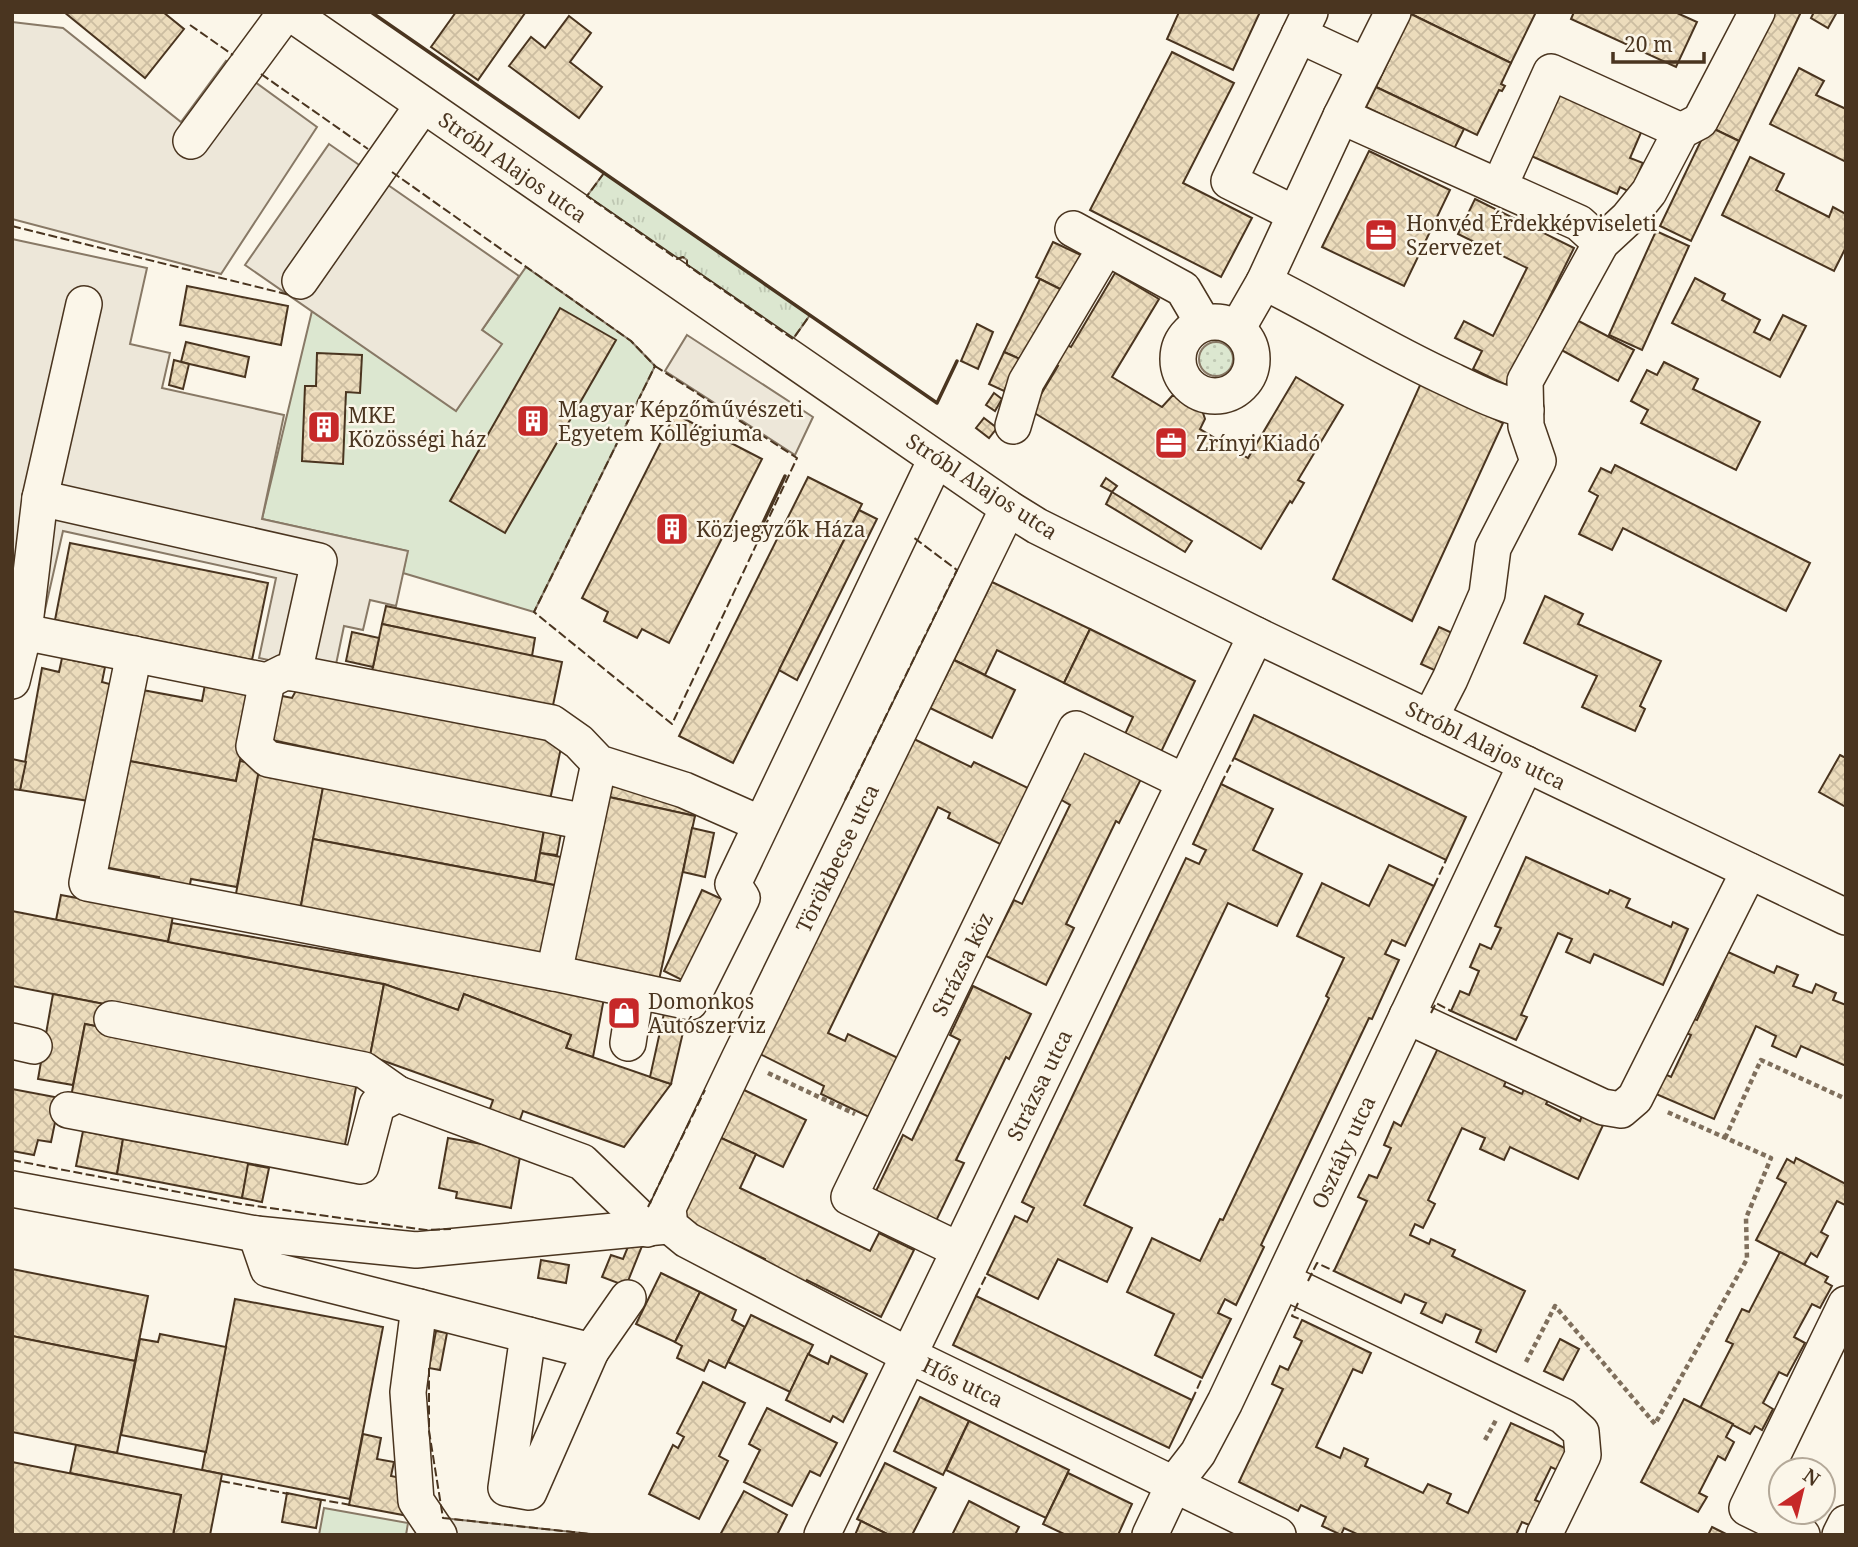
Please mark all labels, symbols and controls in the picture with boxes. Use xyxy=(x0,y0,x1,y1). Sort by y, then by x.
scale bar xyxy=(1613,21,1704,65)
text: 20 m xyxy=(1624,30,1673,58)
street label: Stróbl Alajos utca xyxy=(433,105,593,229)
place label: Honvéd Érdekképviseleti Szervezet xyxy=(1406,209,1657,261)
office icon: Honvéd Érdekképviseleti Szervezet xyxy=(1362,216,1400,254)
place label: Magyar Képzőművészeti Egyetem Kollégiuma xyxy=(558,395,804,447)
place label: MKE Közösségi ház xyxy=(348,401,487,453)
building icon: Magyar Képzőművészeti Egyetem Kollégiuma xyxy=(514,402,552,440)
building icon: MKE Közösségi ház xyxy=(305,408,343,446)
office icon: Zrínyi Kiadó xyxy=(1152,424,1190,462)
street label: Stróbl Alajos utca xyxy=(901,427,1063,545)
place label: Zrínyi Kiadó xyxy=(1196,429,1320,457)
building icon: Közjegyzők Háza xyxy=(653,510,691,548)
place label: Közjegyzők Háza xyxy=(696,515,865,543)
street label: Stróbl Alajos utca xyxy=(1401,694,1571,796)
street label: Törökbecse utca xyxy=(789,779,885,937)
street label: Strázsa köz xyxy=(925,907,999,1021)
place label: Domonkos Autószerviz xyxy=(648,987,766,1039)
shop icon: Domonkos Autószerviz xyxy=(605,994,643,1032)
street label: Strázsa utca xyxy=(1000,1025,1078,1145)
street label: Osztály utca xyxy=(1305,1091,1381,1213)
street label: Hős utca xyxy=(918,1350,1008,1414)
north arrow xyxy=(1767,1456,1837,1526)
text: N xyxy=(1798,1462,1825,1492)

